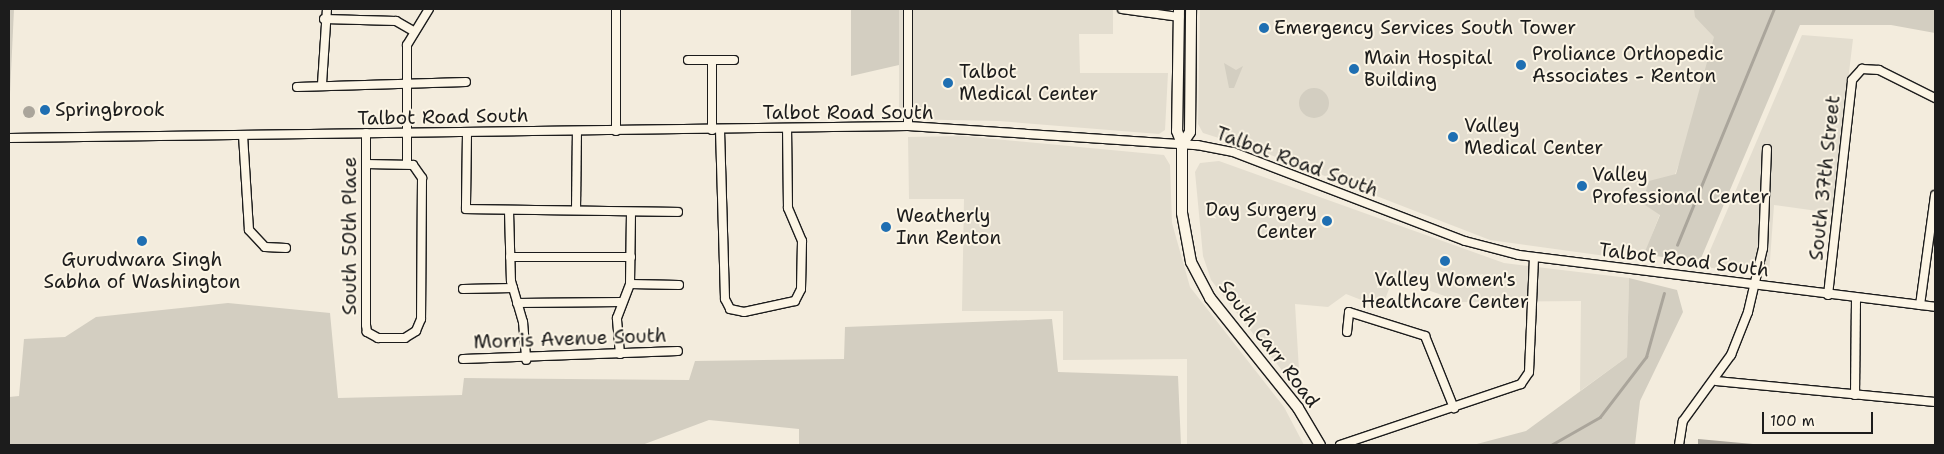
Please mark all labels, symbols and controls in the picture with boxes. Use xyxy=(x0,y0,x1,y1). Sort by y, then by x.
place label: Emergency Services South Tower xyxy=(1274,17,1576,39)
marker: Emergency Services South Tower xyxy=(1258,22,1270,34)
place label: Proliance Orthopedic Associates - Renton xyxy=(1532,43,1724,87)
place label: Main Hospital Building xyxy=(1364,47,1492,91)
marker: Proliance Orthopedic Associates - Renton xyxy=(1514,58,1528,72)
place label: Talbot Medical Center xyxy=(959,61,1098,105)
marker: Main Hospital Building xyxy=(1348,63,1360,75)
marker: Talbot Medical Center xyxy=(941,76,955,90)
street label: South 37th Street xyxy=(1805,94,1845,262)
place label: Springbrook xyxy=(55,99,165,121)
street label: Talbot Road South xyxy=(762,102,934,124)
marker: Springbrook xyxy=(39,104,51,116)
street label: Talbot Road South xyxy=(357,104,529,130)
place label: Valley Medical Center xyxy=(1464,115,1603,159)
street label: Talbot Road South xyxy=(1213,122,1381,202)
marker: Valley Medical Center xyxy=(1446,130,1460,144)
street label: South 50th Place xyxy=(339,157,361,315)
place label: Valley Professional Center xyxy=(1592,164,1769,208)
marker: Valley Professional Center xyxy=(1576,180,1588,192)
place label: Day Surgery Center xyxy=(1206,199,1317,243)
place label: Weatherly Inn Renton xyxy=(896,205,1001,249)
marker: Day Surgery Center xyxy=(1321,215,1333,227)
marker: Weatherly Inn Renton xyxy=(880,221,892,233)
marker: Gurudwara Singh Sabha of Washington xyxy=(136,235,148,247)
street label: Talbot Road South xyxy=(1598,238,1770,282)
place label: Gurudwara Singh Sabha of Washington xyxy=(44,249,240,293)
marker: Valley Women's Healthcare Center xyxy=(1439,255,1451,267)
place label: Valley Women's Healthcare Center xyxy=(1361,269,1529,313)
street label: South Carr Road xyxy=(1214,276,1324,412)
street label: Morris Avenue South xyxy=(473,324,667,354)
scale bar xyxy=(1764,402,1875,434)
text: 100 m xyxy=(1770,411,1815,431)

